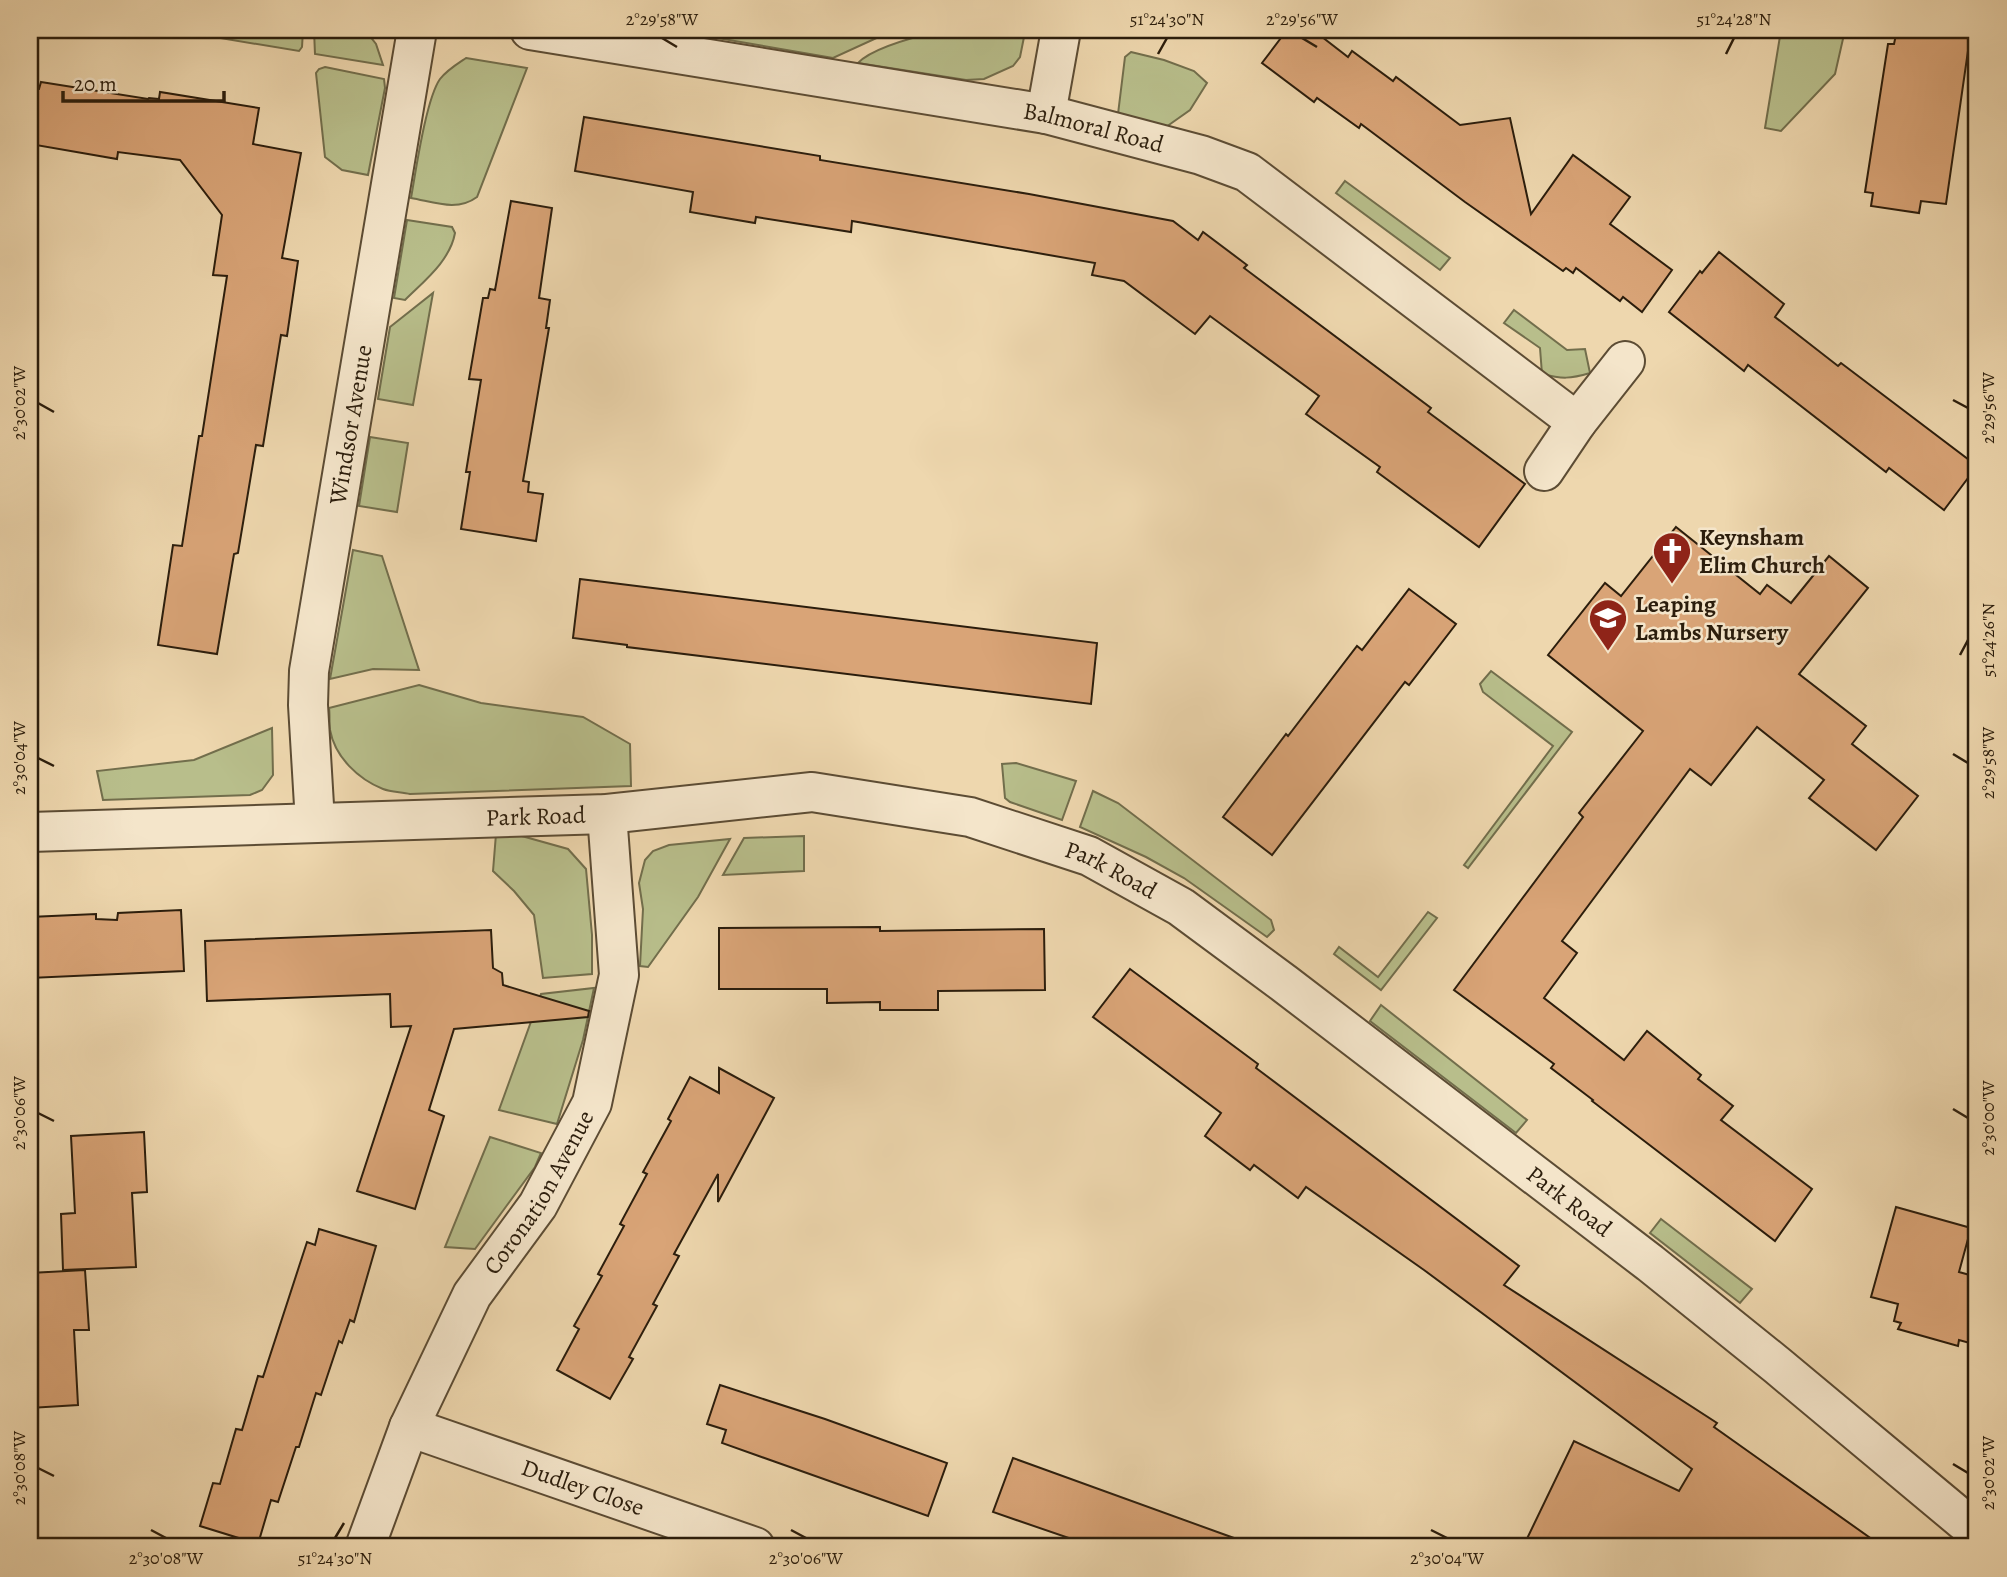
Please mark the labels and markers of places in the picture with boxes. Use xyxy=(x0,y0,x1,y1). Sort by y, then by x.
place label: Keynsham Elim Church xyxy=(1699,521,1825,581)
church icon: Keynsham Elim Church xyxy=(1651,530,1693,585)
place label: Leaping Lambs Nursery xyxy=(1635,588,1789,648)
school or university icon: Leaping Lambs Nursery xyxy=(1587,597,1629,652)

